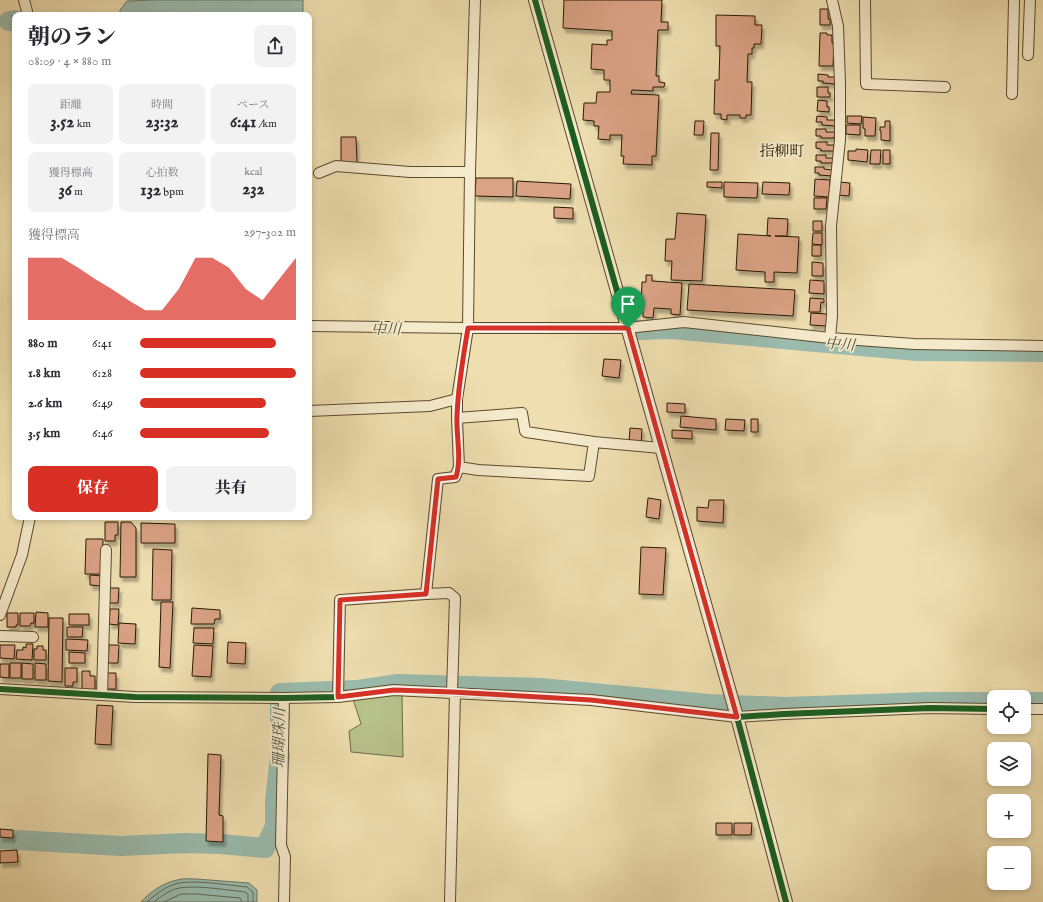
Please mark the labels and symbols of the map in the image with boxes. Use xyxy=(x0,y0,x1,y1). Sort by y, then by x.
district label: 指柳町 xyxy=(759,142,805,161)
pin xyxy=(611,287,645,328)
water label: 中川 xyxy=(371,320,403,339)
water label: 中川 xyxy=(824,334,858,355)
water label: 珊瑚珠川 xyxy=(269,706,290,768)

